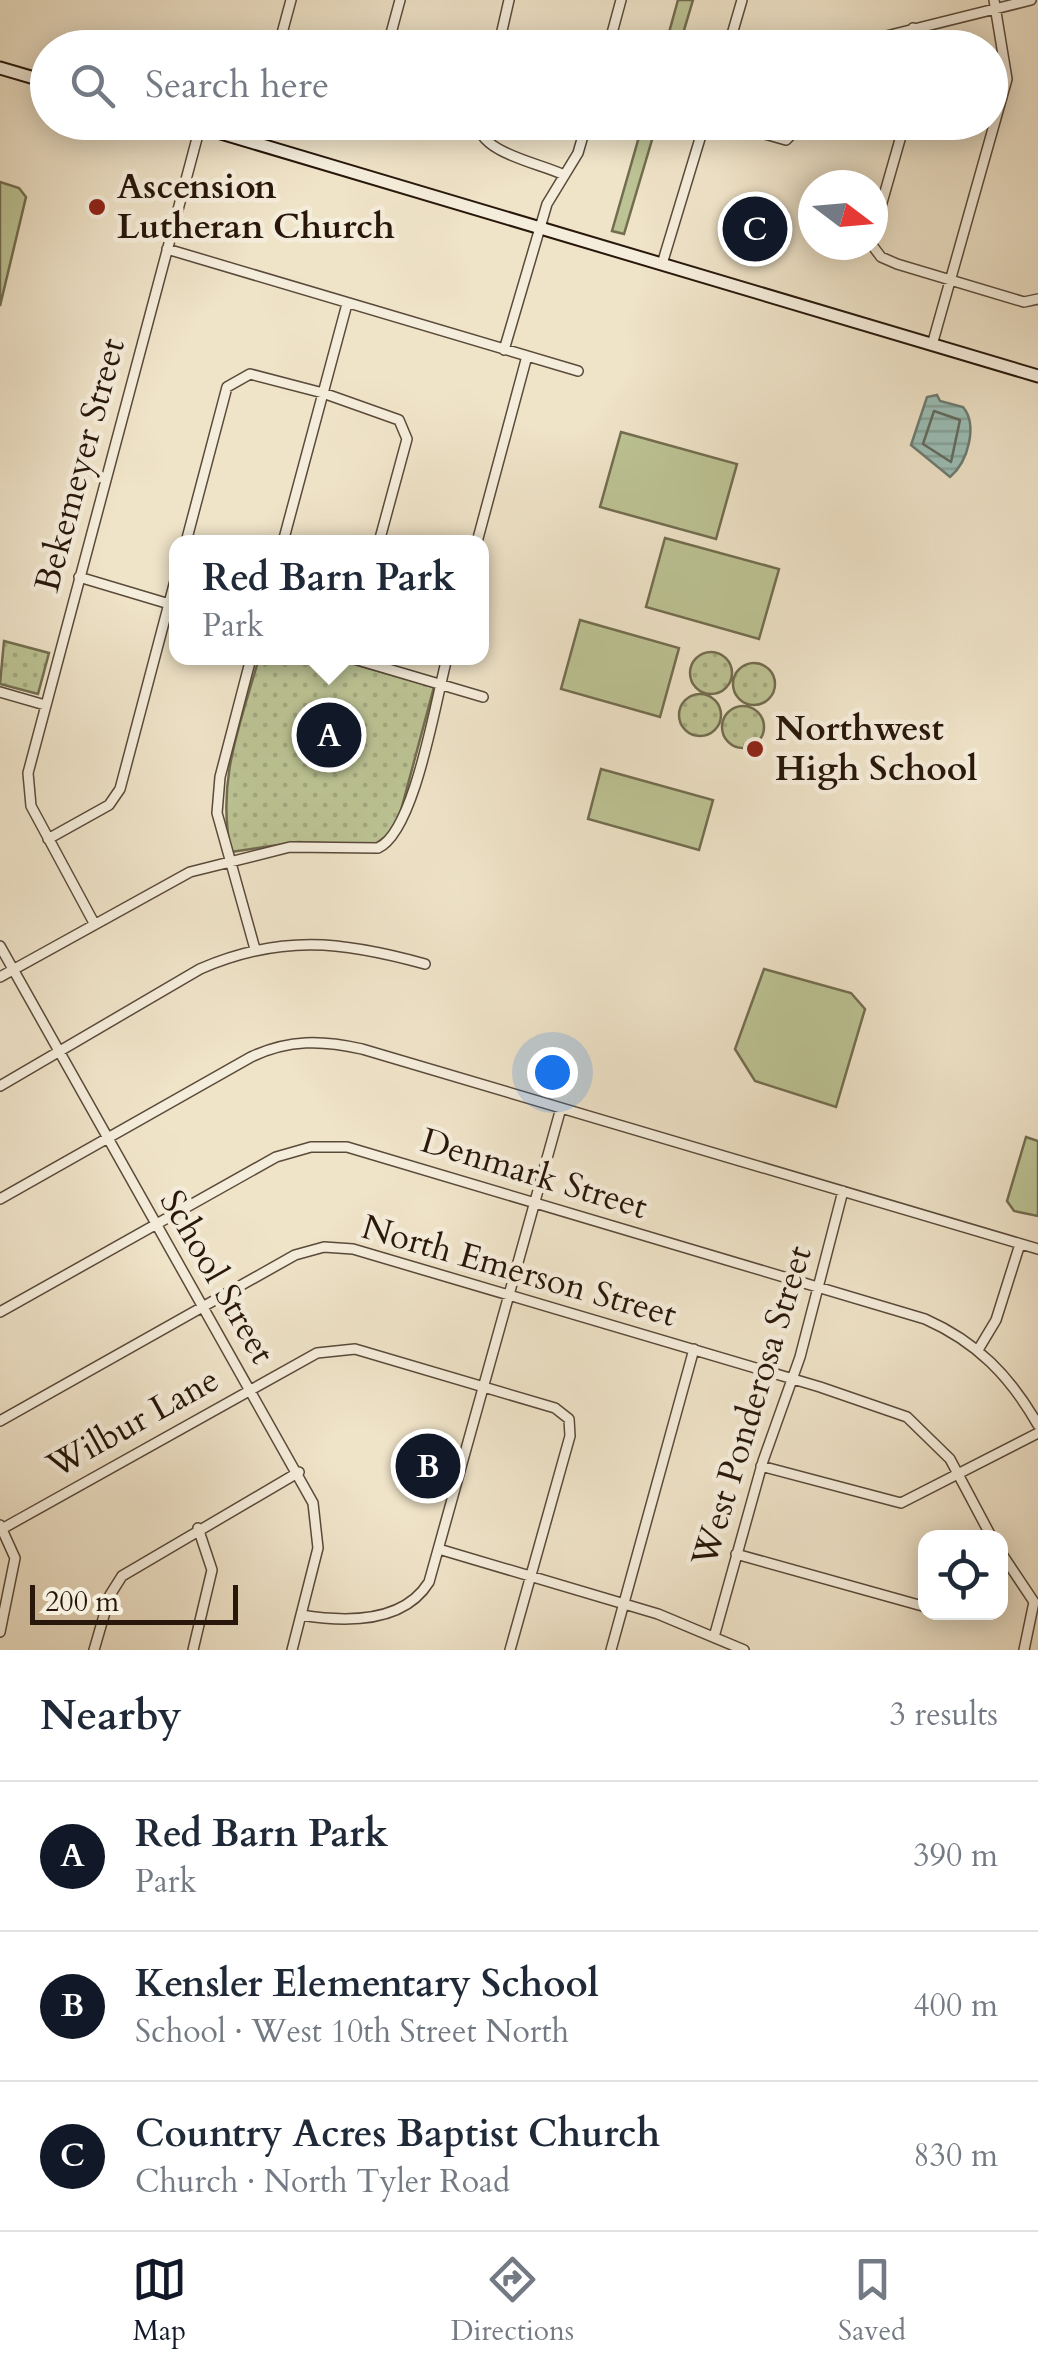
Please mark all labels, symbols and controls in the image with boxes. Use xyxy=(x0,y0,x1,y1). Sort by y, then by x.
search box xyxy=(30,30,1008,140)
icon: search xyxy=(65,58,120,113)
text: Search here xyxy=(145,59,329,111)
place label: Ascension Lutheran Church xyxy=(117,163,395,251)
north arrow xyxy=(798,170,888,260)
pin: C xyxy=(722,192,788,266)
marker: Ascension Lutheran Church xyxy=(86,196,108,218)
street label: Bekemeyer Street xyxy=(23,333,137,597)
popup xyxy=(169,535,489,665)
text: Red Barn Park xyxy=(202,552,456,604)
text: Park xyxy=(202,604,264,648)
pin: A xyxy=(296,698,362,772)
place label: Northwest High School xyxy=(775,705,977,793)
marker: Northwest High School xyxy=(744,738,766,760)
your location xyxy=(527,1047,578,1098)
street label: Denmark Street xyxy=(415,1117,653,1231)
street label: School Street xyxy=(148,1181,286,1373)
street label: North Emerson Street xyxy=(356,1203,682,1339)
street label: West Ponderosa Street xyxy=(680,1240,824,1573)
street label: Wilbur Lane xyxy=(38,1356,228,1490)
pin: B xyxy=(396,1428,460,1504)
map controls xyxy=(918,1530,1008,1620)
button: locate xyxy=(918,1530,1008,1620)
scale bar xyxy=(30,1580,238,1624)
text: 200 m xyxy=(45,1583,119,1621)
text: Nearby xyxy=(40,1687,182,1744)
text: 3 results xyxy=(890,1693,998,1737)
text: Red Barn Park xyxy=(135,1808,388,1860)
text: A xyxy=(60,1834,85,1878)
text: 390 m xyxy=(913,1834,998,1878)
text: Park xyxy=(135,1860,197,1904)
text: Kensler Elementary School xyxy=(135,1958,599,2010)
text: B xyxy=(61,1984,84,2028)
text: 400 m xyxy=(913,1984,998,2028)
text: School · West 10th Street North xyxy=(135,2010,569,2054)
text: Country Acres Baptist Church xyxy=(135,2108,660,2160)
text: C xyxy=(60,2134,85,2178)
text: 830 m xyxy=(913,2134,998,2178)
text: Church · North Tyler Road xyxy=(135,2160,510,2204)
tab: Map xyxy=(132,2252,187,2350)
tab: Directions xyxy=(451,2252,574,2350)
tab: Saved xyxy=(838,2252,906,2350)

